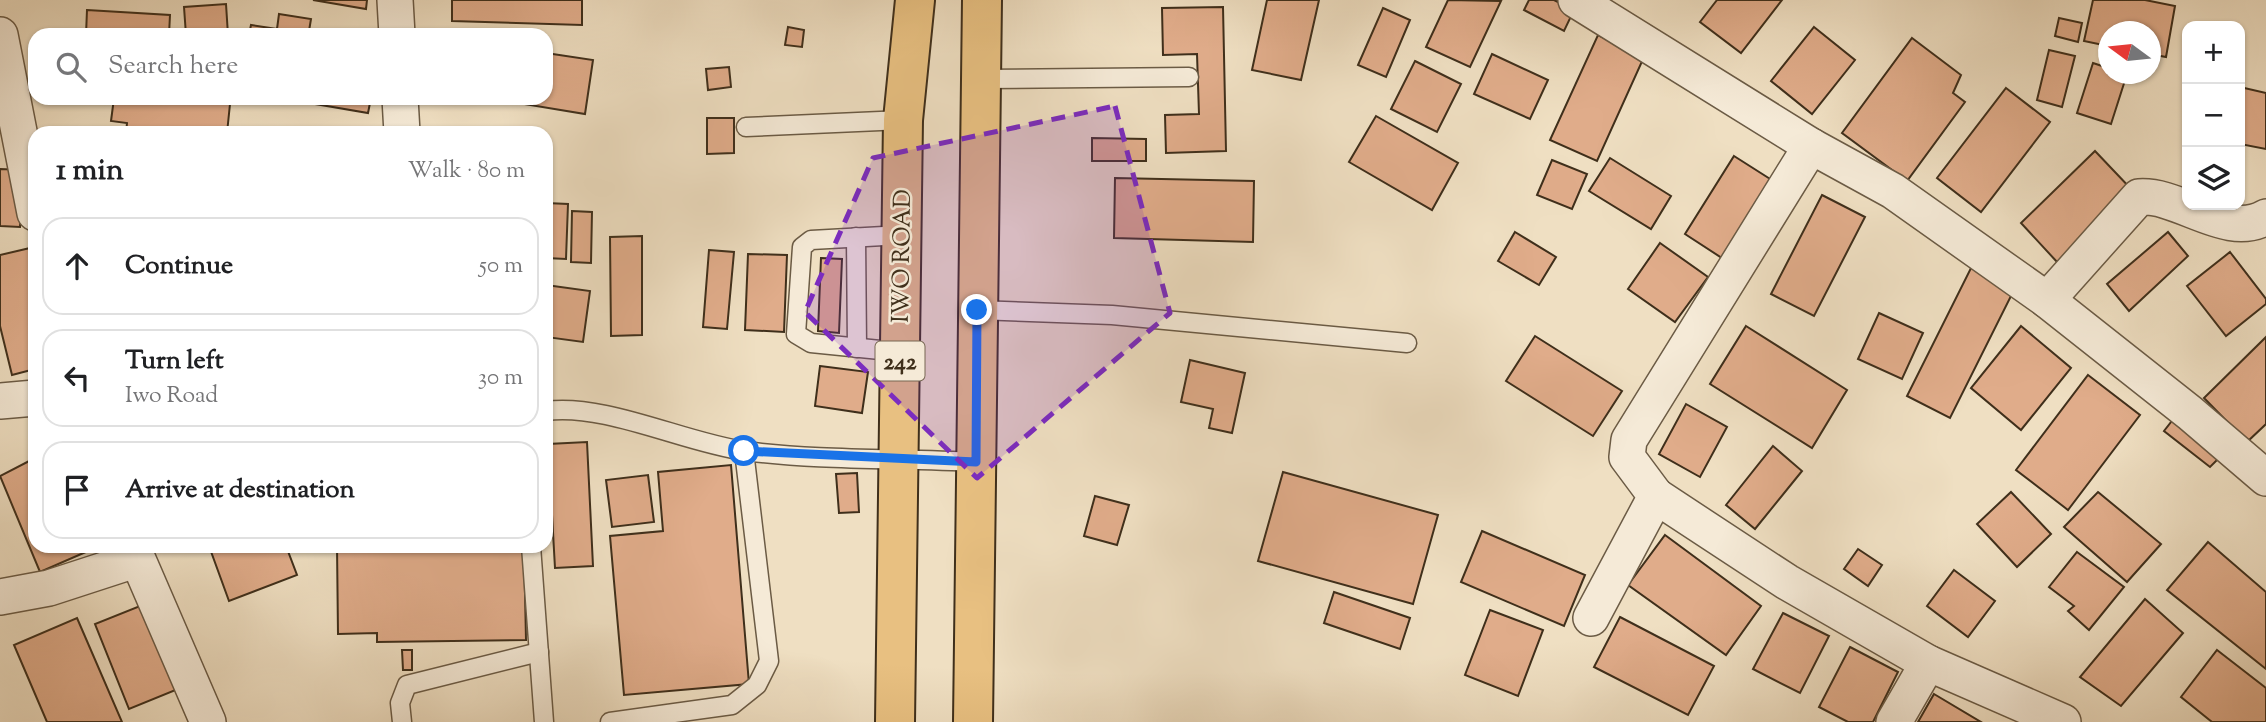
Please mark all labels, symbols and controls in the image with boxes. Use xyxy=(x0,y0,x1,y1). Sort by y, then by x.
north arrow xyxy=(2098,21,2161,84)
map controls xyxy=(2182,21,2245,210)
button: + xyxy=(2182,21,2245,84)
search box xyxy=(28,28,553,105)
icon: search xyxy=(52,48,90,86)
text: Search here xyxy=(108,48,238,85)
button: − xyxy=(2182,84,2245,147)
button: layers xyxy=(2182,147,2245,210)
text: 1 min xyxy=(56,150,124,193)
text: Walk · 80 m xyxy=(408,155,525,188)
street label: IWO ROAD xyxy=(885,189,921,323)
icon: ahead xyxy=(58,247,96,285)
text: Continue xyxy=(125,248,233,285)
text: 50 m xyxy=(479,250,523,283)
route end xyxy=(961,294,992,325)
road number: 242 xyxy=(876,342,925,380)
text: Turn left xyxy=(125,343,224,380)
icon: left xyxy=(58,359,96,397)
text: 30 m xyxy=(478,362,523,395)
text: Iwo Road xyxy=(125,380,218,413)
route start xyxy=(728,435,759,466)
icon: arrive xyxy=(58,471,96,509)
text: Arrive at destination xyxy=(125,472,355,509)

